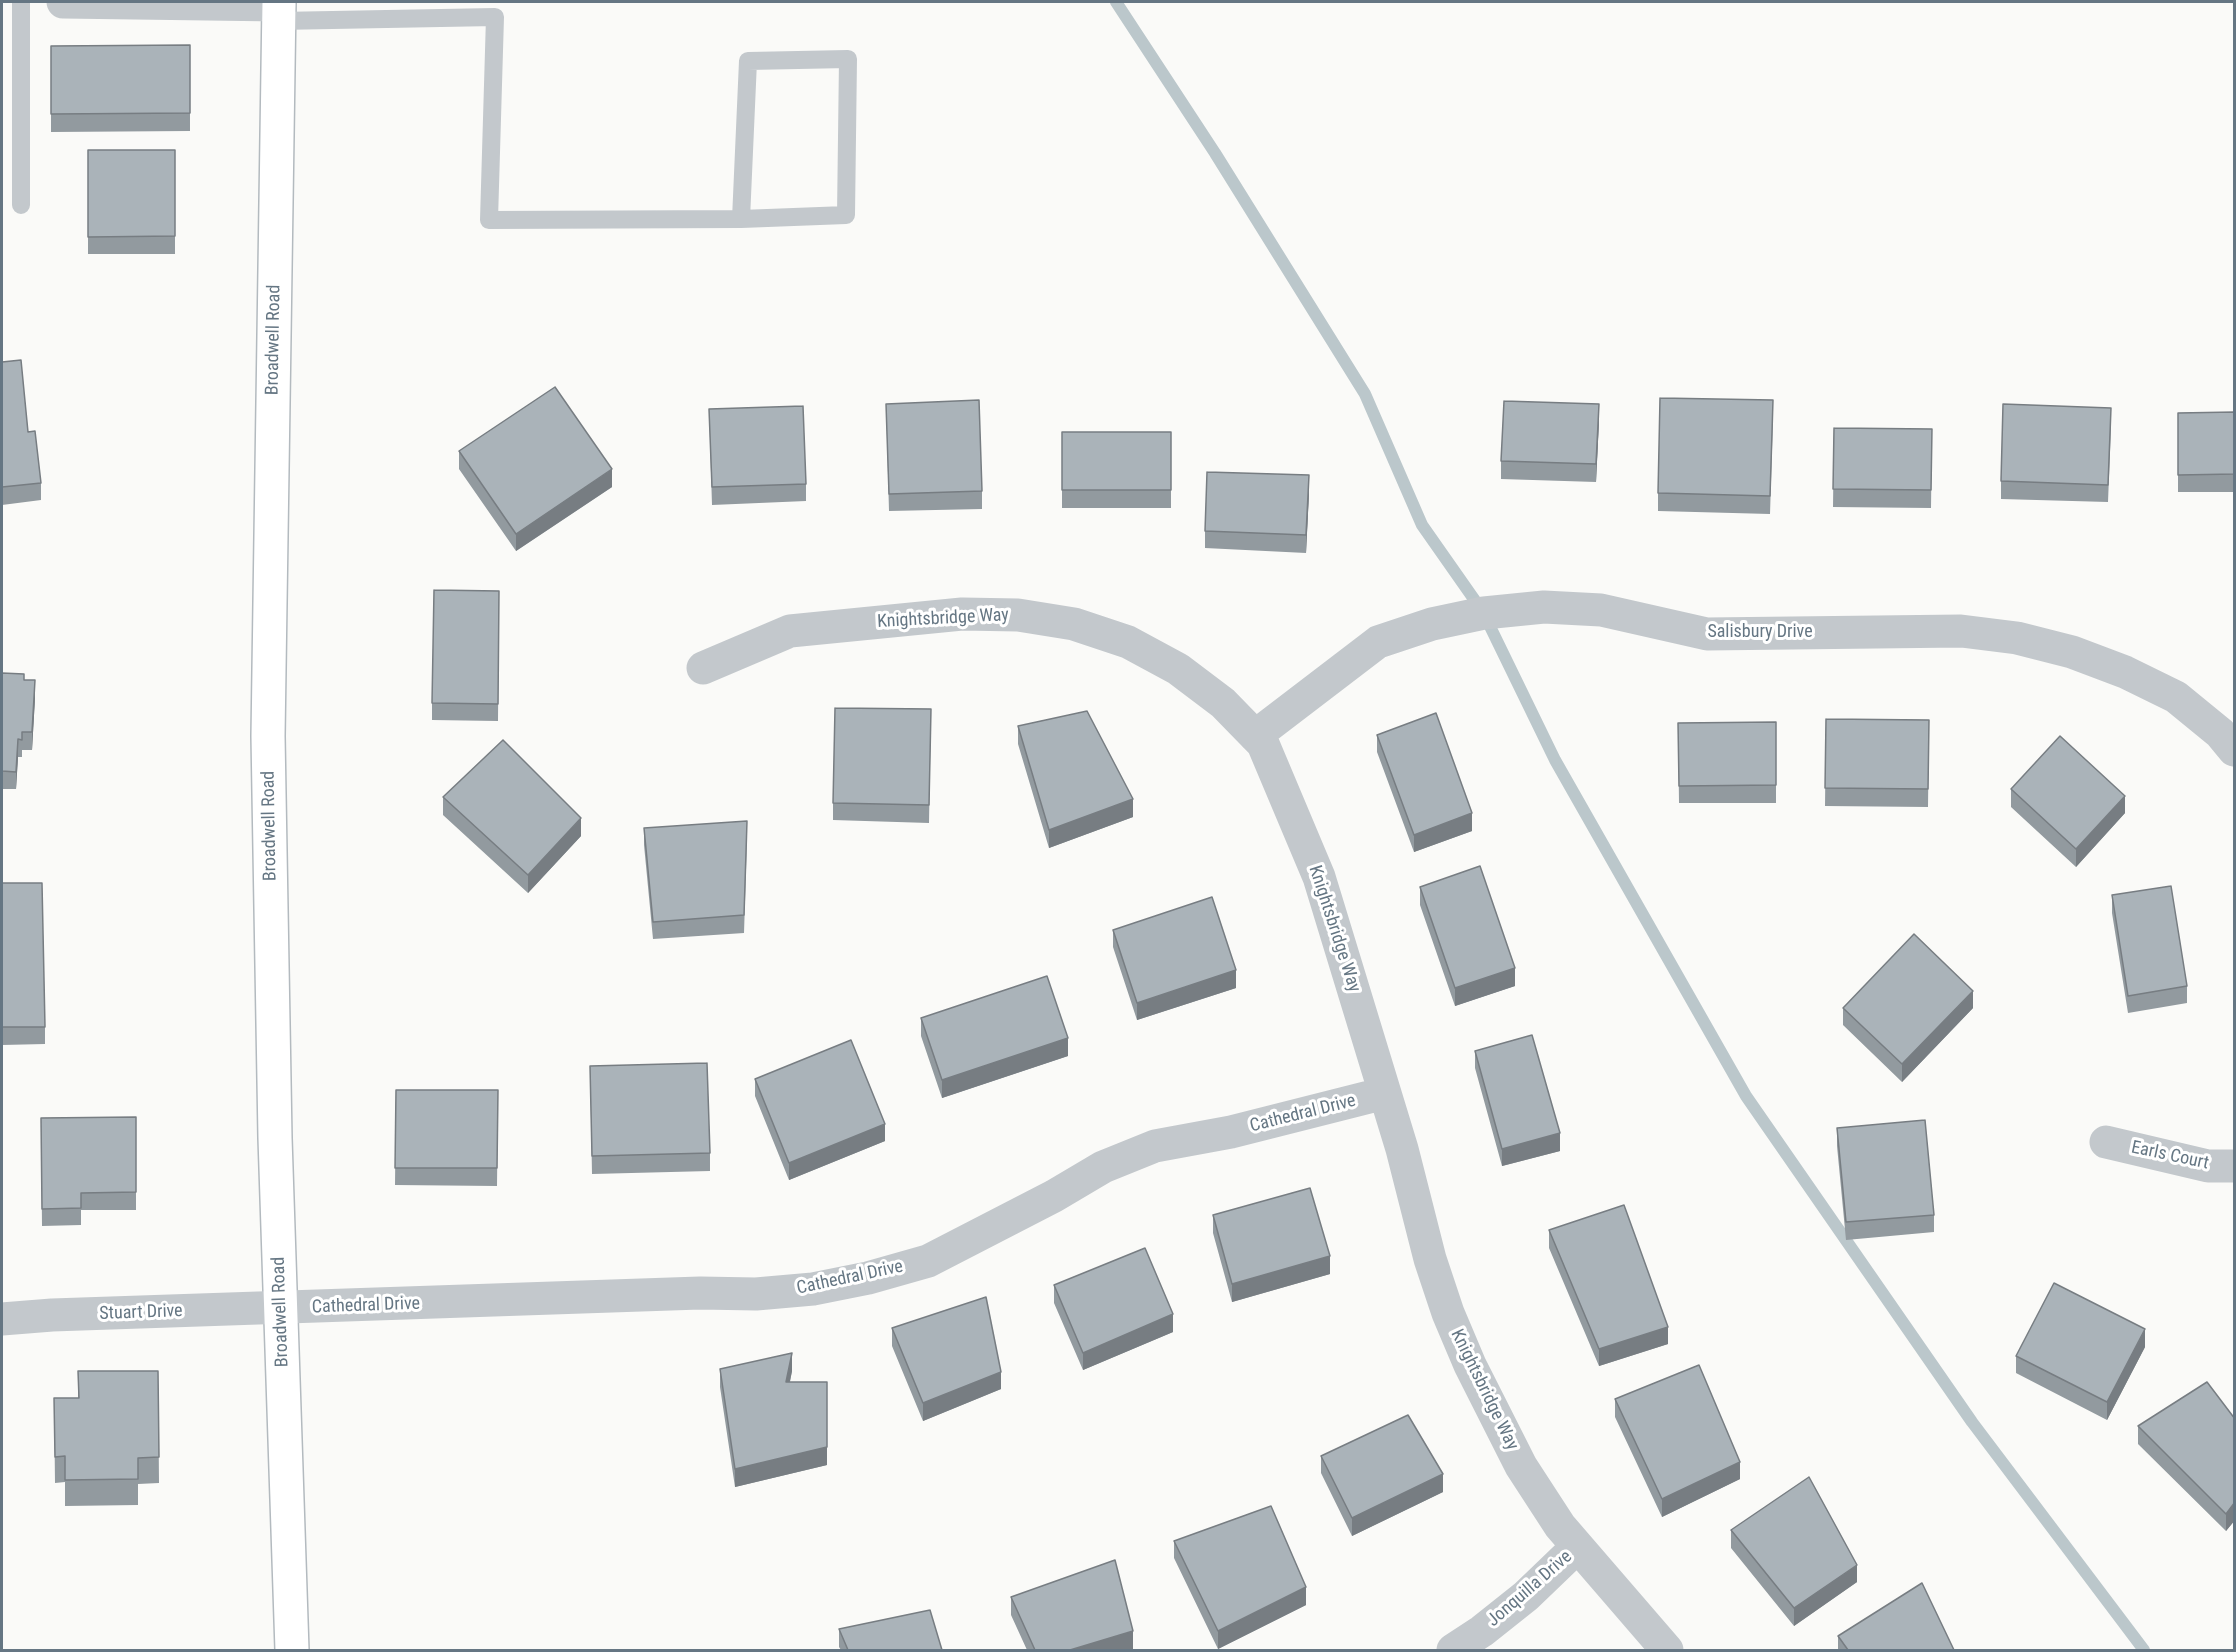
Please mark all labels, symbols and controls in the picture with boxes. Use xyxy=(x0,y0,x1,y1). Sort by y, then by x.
street label: Broadwell Road xyxy=(262,285,286,395)
street label: Knightsbridge Way xyxy=(877,605,1009,633)
street label: Salisbury Drive xyxy=(1707,621,1813,643)
street label: Broadwell Road xyxy=(258,771,282,881)
street label: Knightsbridge Way xyxy=(1303,863,1365,995)
street label: Cathedral Drive xyxy=(1248,1090,1358,1138)
street label: Earls Court xyxy=(2129,1137,2211,1175)
street label: Broadwell Road xyxy=(268,1256,294,1368)
street label: Cathedral Drive xyxy=(795,1256,905,1300)
street label: Cathedral Drive xyxy=(312,1293,420,1319)
street label: Stuart Drive xyxy=(99,1301,183,1325)
street label: Knightsbridge Way xyxy=(1445,1326,1523,1454)
street label: Jonquilla Drive xyxy=(1483,1546,1577,1632)

